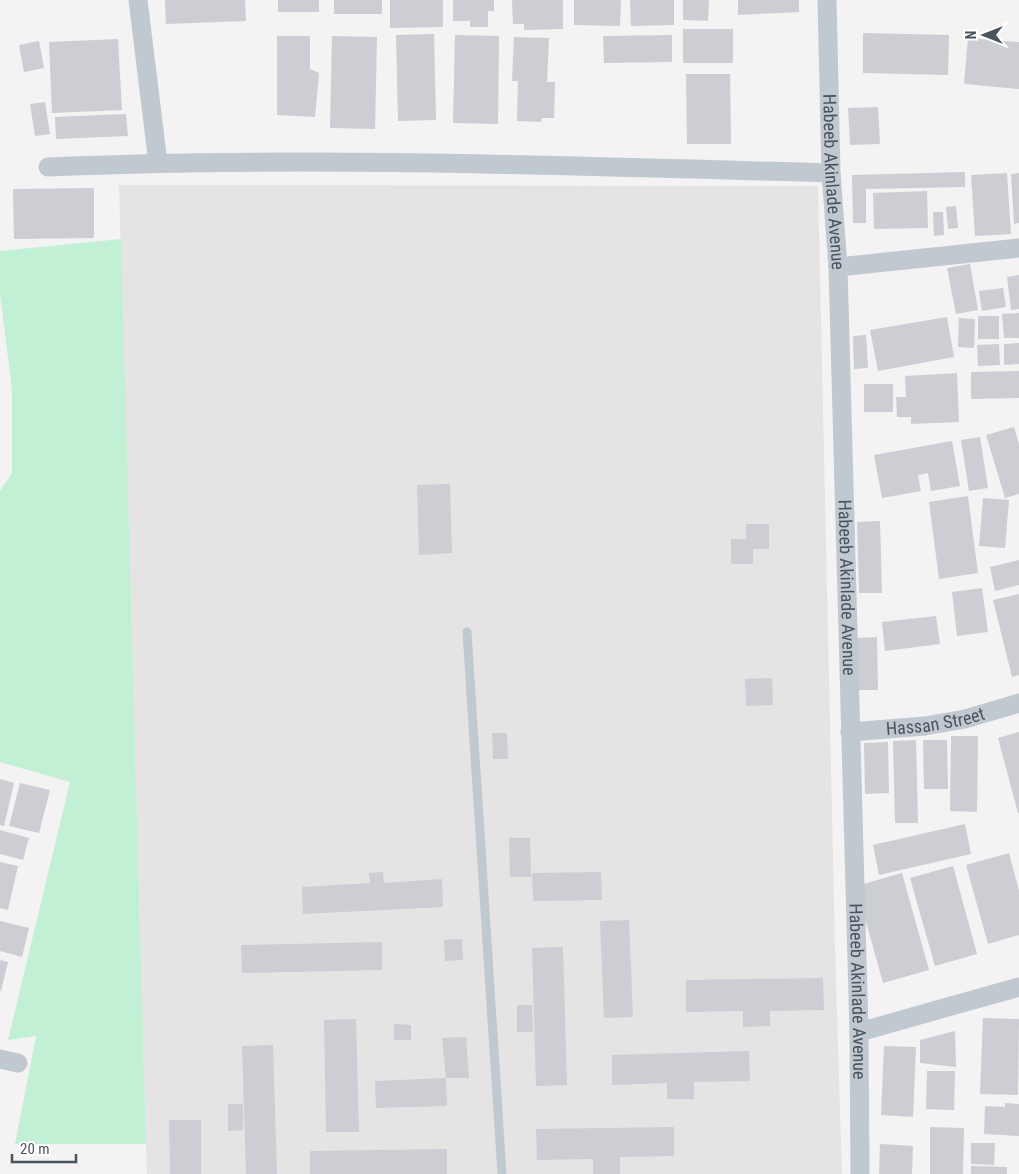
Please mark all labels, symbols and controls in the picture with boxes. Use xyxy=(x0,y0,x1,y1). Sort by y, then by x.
north arrow xyxy=(959,10,1009,60)
text: N xyxy=(963,31,979,39)
street label: Habeeb Akinlade Avenue xyxy=(819,94,849,270)
street label: Habeeb Akinlade Avenue xyxy=(834,499,860,676)
street label: Hassan Street xyxy=(885,703,987,739)
street label: Habeeb Akinlade Avenue xyxy=(845,903,870,1080)
scale bar xyxy=(12,1132,76,1164)
text: 20 m xyxy=(20,1140,50,1158)

